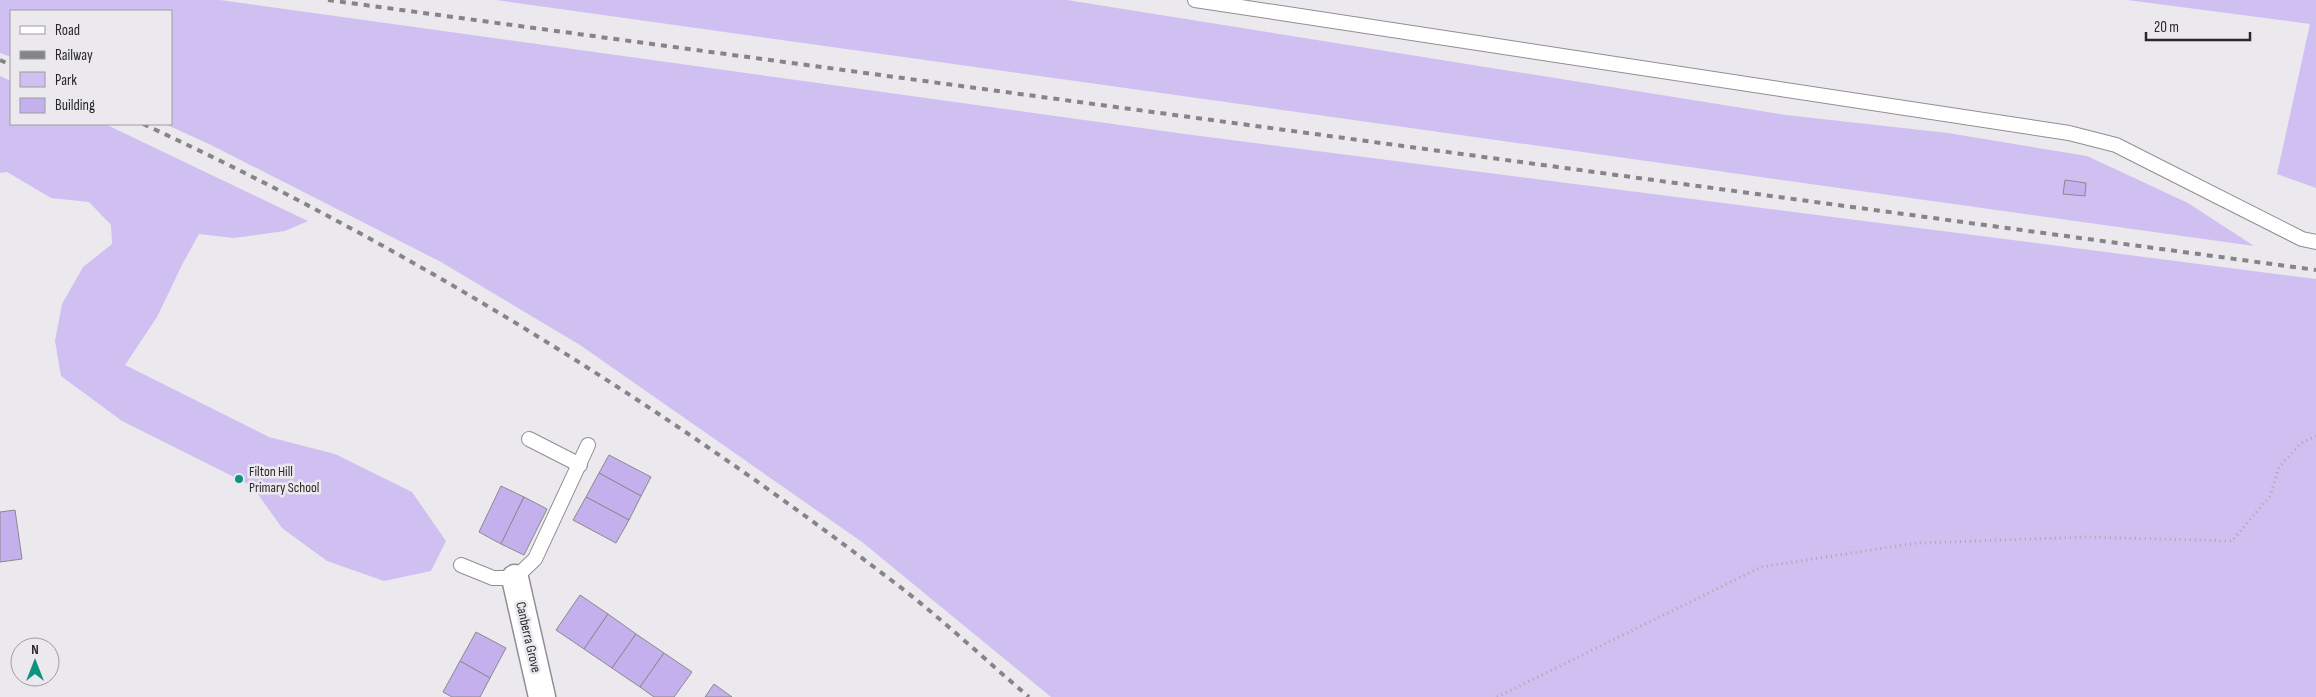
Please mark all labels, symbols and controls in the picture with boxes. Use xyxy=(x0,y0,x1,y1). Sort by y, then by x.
legend xyxy=(10,10,172,125)
scale bar xyxy=(2146,10,2250,42)
text: 20 m xyxy=(2154,18,2179,37)
text: Road xyxy=(55,21,80,40)
text: Railway xyxy=(55,46,93,65)
text: Park xyxy=(55,71,77,90)
text: Building xyxy=(55,96,95,115)
place label: Filton Hill Primary School xyxy=(249,463,319,496)
marker: Filton Hill Primary School xyxy=(233,473,245,485)
street label: Canberra Grove xyxy=(512,600,545,674)
north arrow xyxy=(10,637,60,687)
text: N xyxy=(31,641,39,658)

